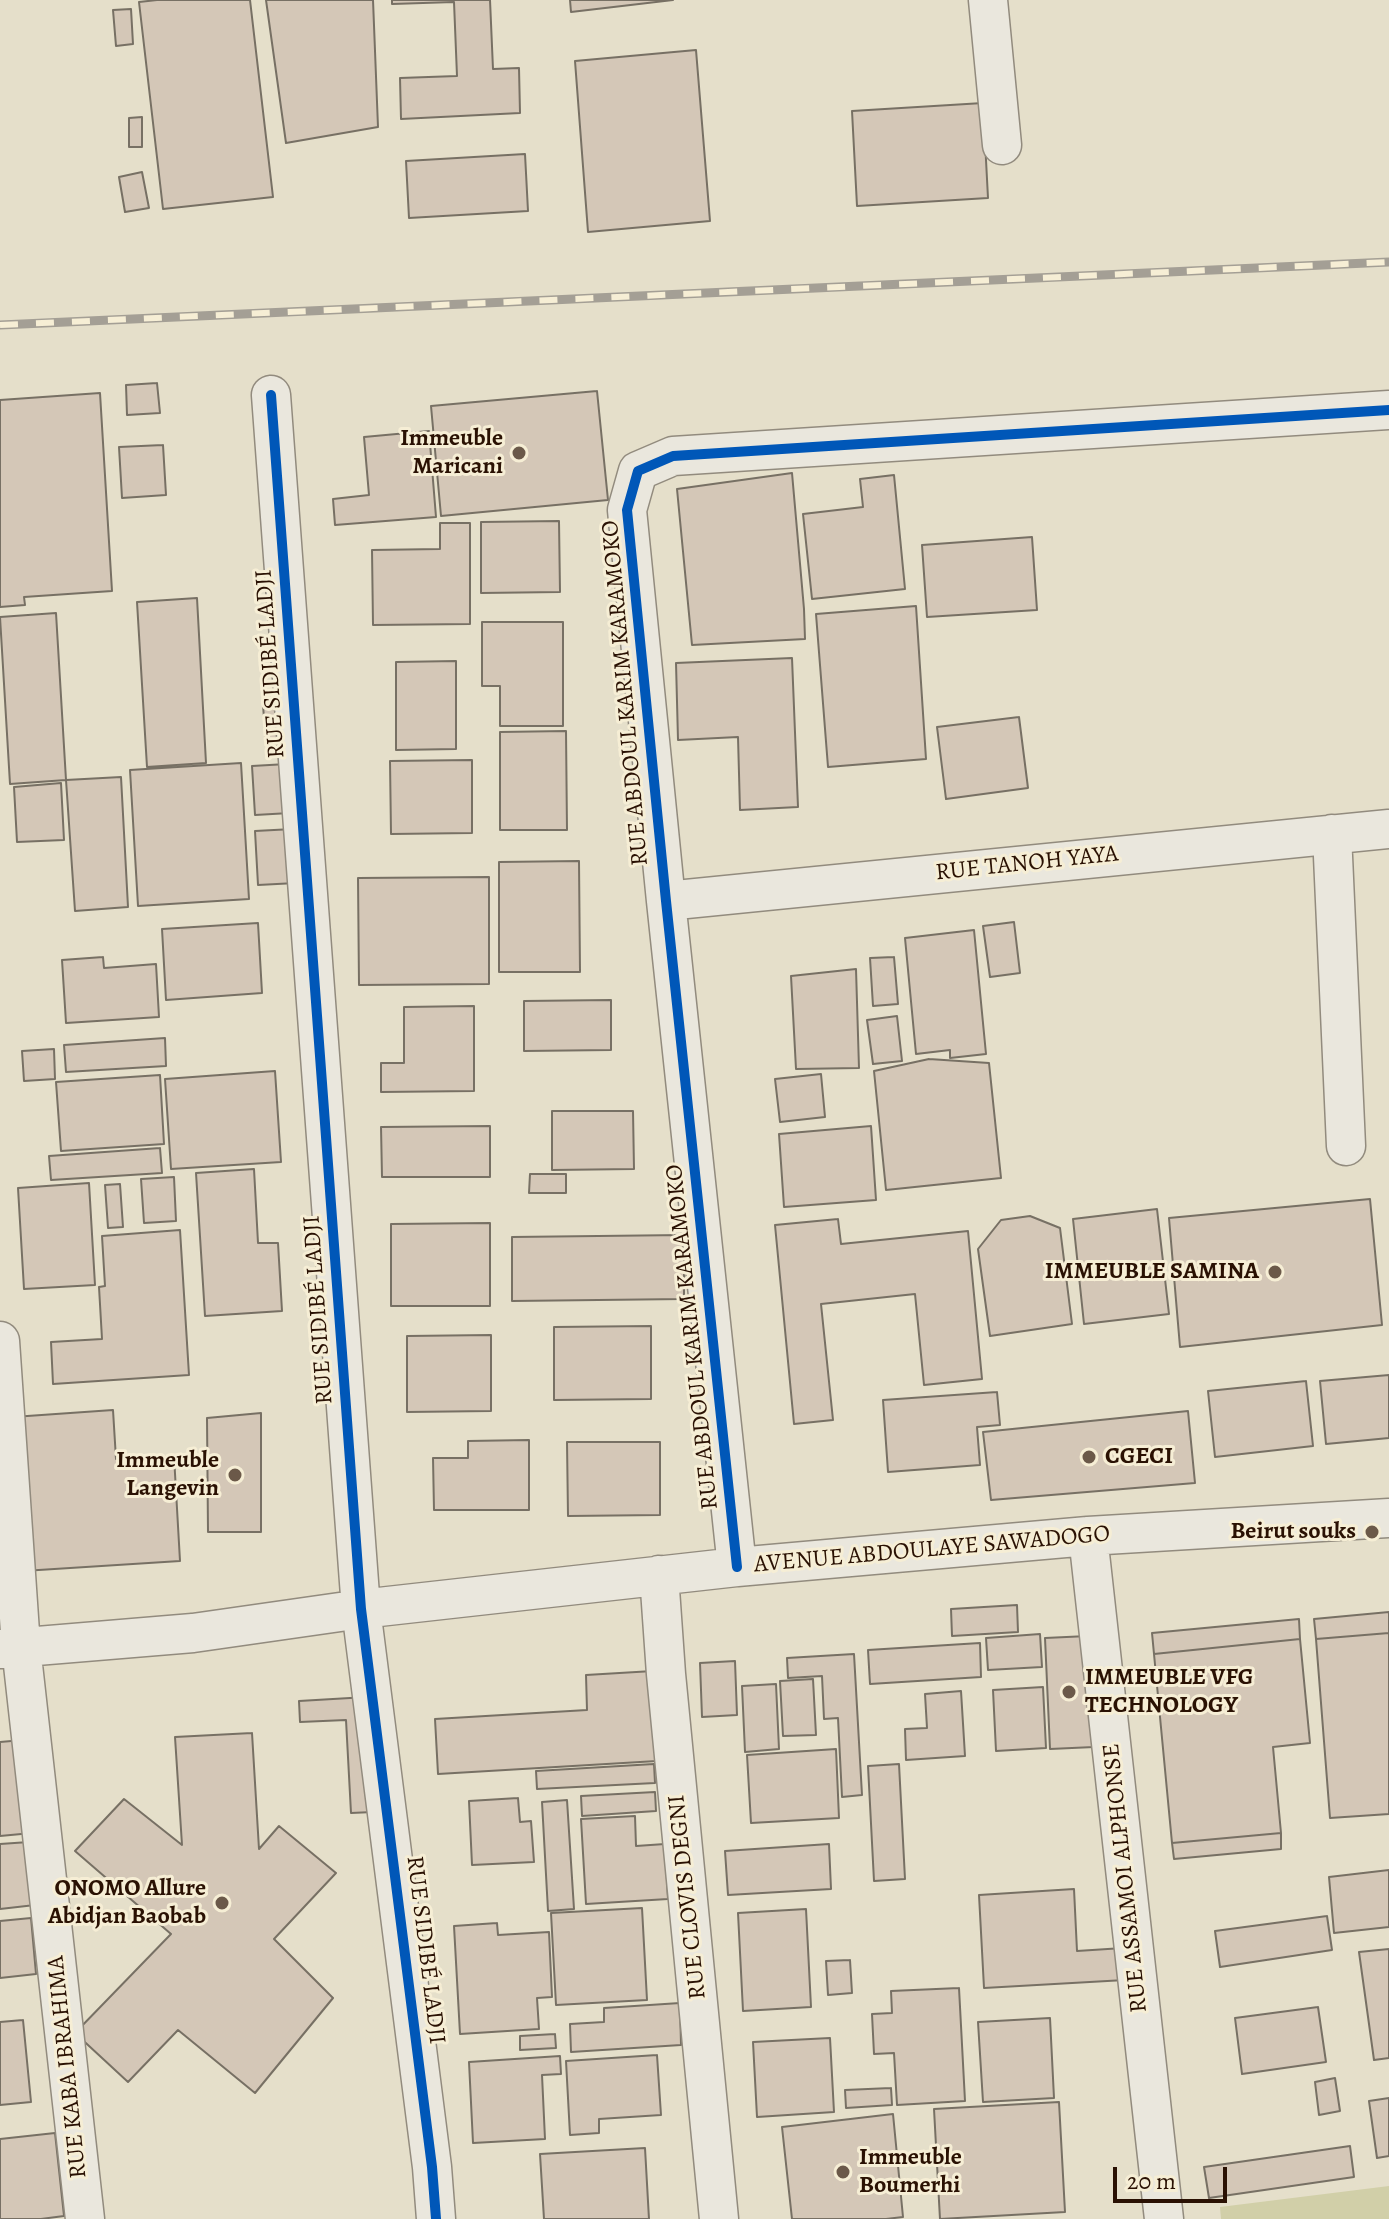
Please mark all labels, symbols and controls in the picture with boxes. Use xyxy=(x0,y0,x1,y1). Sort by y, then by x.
place label: Immeuble Maricani xyxy=(400,425,503,481)
marker: Immeuble Maricani xyxy=(510,444,528,462)
street label: RUE ABDOUL KARIM KARAMOKO xyxy=(597,519,655,867)
street label: RUE SIDIBÉ LADJI xyxy=(250,568,292,760)
street label: RUE TANOH YAYA xyxy=(934,840,1120,888)
street label: RUE ABDOUL KARIM KARAMOKO xyxy=(661,1163,725,1511)
street label: RUE SIDIBÉ LADJI xyxy=(298,1214,340,1406)
place label: IMMEUBLE SAMINA xyxy=(1045,1258,1259,1286)
marker: IMMEUBLE SAMINA xyxy=(1266,1263,1284,1281)
place label: CGECI xyxy=(1105,1443,1173,1471)
place label: Immeuble Langevin xyxy=(116,1447,219,1503)
marker: CGECI xyxy=(1080,1448,1098,1466)
marker: Immeuble Langevin xyxy=(226,1466,244,1484)
place label: Beirut souks xyxy=(1230,1518,1356,1546)
street label: AVENUE ABDOULAYE SAWADOGO xyxy=(753,1520,1111,1580)
marker: Beirut souks xyxy=(1363,1523,1381,1541)
place label: IMMEUBLE VFG TECHNOLOGY xyxy=(1085,1664,1253,1720)
marker: IMMEUBLE VFG TECHNOLOGY xyxy=(1060,1683,1078,1701)
street label: RUE ASSAMOI ALPHONSE xyxy=(1098,1742,1154,2014)
street label: RUE CLOVIS DEGNI xyxy=(663,1793,713,2001)
street label: RUE SIDIBÉ LADJI xyxy=(399,1854,451,2046)
place label: ONOMO Allure Abidjan Baobab xyxy=(48,1875,206,1931)
marker: ONOMO Allure Abidjan Baobab xyxy=(213,1894,231,1912)
street label: RUE KABA IBRAHIMA xyxy=(42,1954,94,2180)
place label: Immeuble Boumerhi xyxy=(859,2144,962,2200)
scale bar xyxy=(1117,2151,1231,2201)
marker: Immeuble Boumerhi xyxy=(834,2163,852,2181)
text: 20 m xyxy=(1127,2165,1176,2197)

